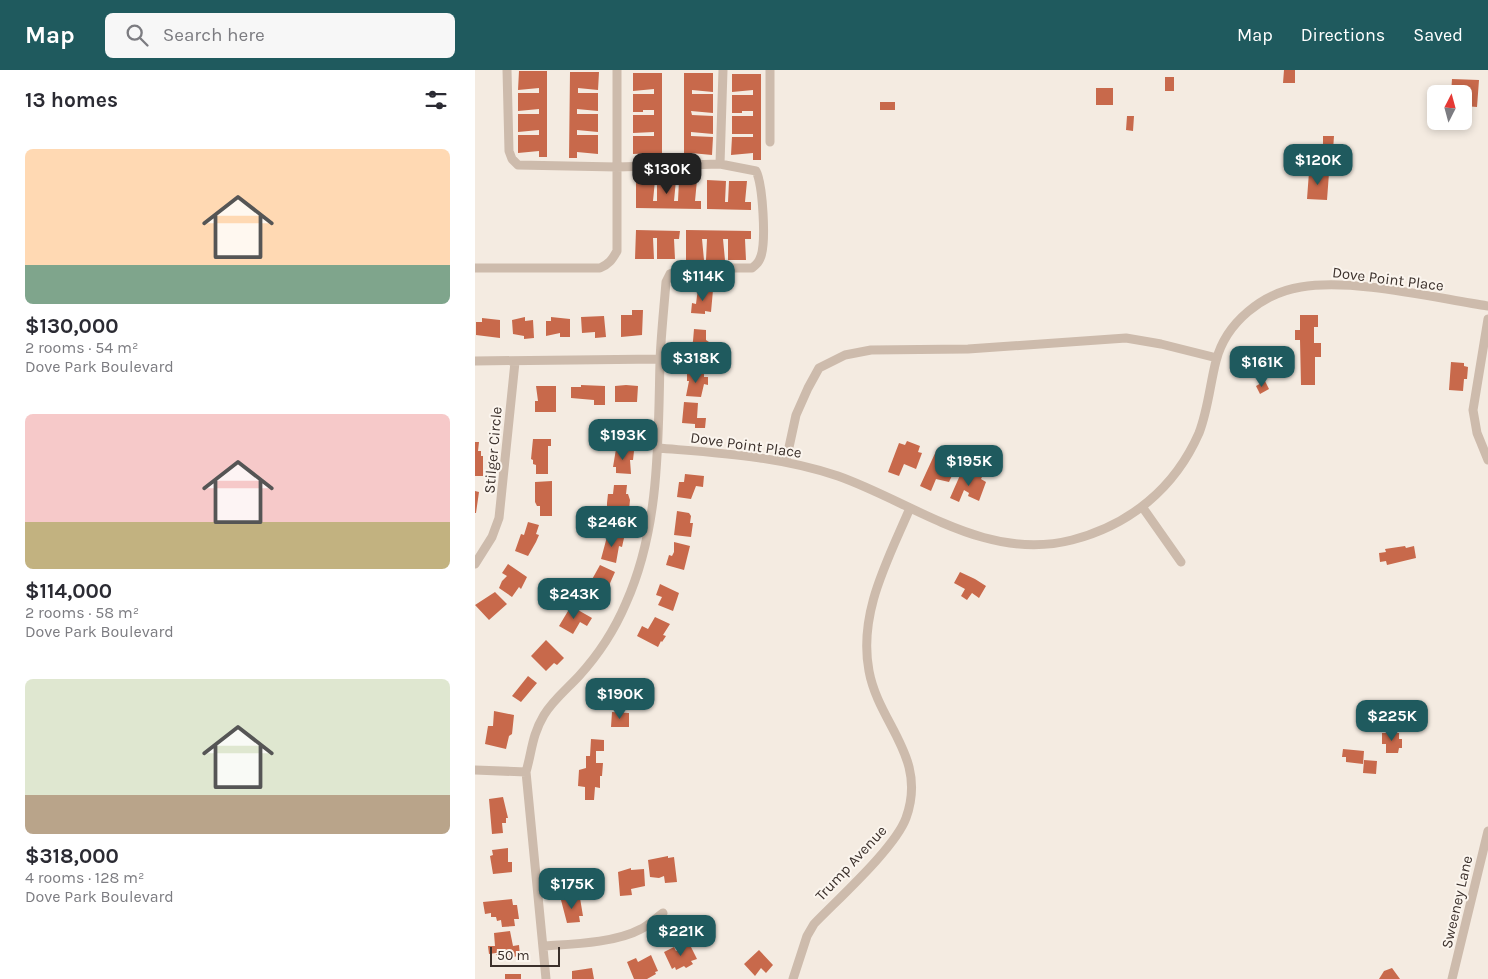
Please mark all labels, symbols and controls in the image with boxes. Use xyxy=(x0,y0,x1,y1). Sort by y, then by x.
search box xyxy=(105,13,455,58)
text: Map xyxy=(25,21,75,49)
icon: search xyxy=(123,21,151,49)
text: Search here xyxy=(163,24,265,46)
text: Map xyxy=(1237,24,1273,46)
text: Directions xyxy=(1301,24,1385,46)
text: Saved xyxy=(1413,24,1463,46)
north arrow xyxy=(1427,85,1473,130)
map controls xyxy=(1427,85,1472,130)
icon: filters xyxy=(422,86,450,114)
text: 13 homes xyxy=(25,88,118,112)
pin: $120K xyxy=(1283,144,1353,186)
text: $120K xyxy=(1295,150,1342,169)
pin: $130K xyxy=(632,152,702,195)
text: $130K xyxy=(643,159,691,178)
icon: home xyxy=(193,182,283,272)
pin: $114K xyxy=(668,260,738,302)
street label: Dove Point Place xyxy=(1331,263,1445,295)
text: $114K xyxy=(682,266,724,285)
text: $130,000 xyxy=(25,314,118,338)
text: 2 rooms · 54 m² xyxy=(25,338,138,357)
pin: $318K xyxy=(661,342,731,384)
pin: $161K xyxy=(1227,346,1297,388)
text: $318K xyxy=(672,348,720,367)
text: $161K xyxy=(1241,352,1283,371)
text: Dove Park Boulevard xyxy=(25,357,174,376)
street label: Stilger Circle xyxy=(480,406,506,494)
pin: $193K xyxy=(588,418,658,461)
text: $193K xyxy=(600,425,646,444)
street label: Dove Point Place xyxy=(689,428,803,462)
pin: $195K xyxy=(934,444,1004,487)
icon: home xyxy=(193,447,283,537)
text: $195K xyxy=(946,451,992,470)
pin: $246K xyxy=(577,506,647,548)
text: $246K xyxy=(587,512,637,531)
pin: $243K xyxy=(539,578,609,620)
text: $114,000 xyxy=(25,579,112,603)
text: $243K xyxy=(549,584,599,603)
text: 2 rooms · 58 m² xyxy=(25,603,139,622)
text: Dove Park Boulevard xyxy=(25,622,174,641)
pin: $190K xyxy=(585,678,655,720)
text: $190K xyxy=(596,684,644,703)
pin: $225K xyxy=(1357,700,1427,742)
text: $225K xyxy=(1367,706,1417,725)
icon: home xyxy=(193,712,283,802)
street label: Trump Avenue xyxy=(811,822,891,904)
text: $318,000 xyxy=(25,844,119,868)
street label: Sweeney Lane xyxy=(1438,854,1476,950)
text: 4 rooms · 128 m² xyxy=(25,868,144,887)
pin: $175K xyxy=(537,868,607,910)
text: $175K xyxy=(550,874,594,893)
text: Dove Park Boulevard xyxy=(25,887,174,906)
pin: $221K xyxy=(646,914,716,957)
text: $221K xyxy=(658,921,704,940)
scale bar xyxy=(490,944,560,967)
text: 50 m xyxy=(497,947,530,964)

